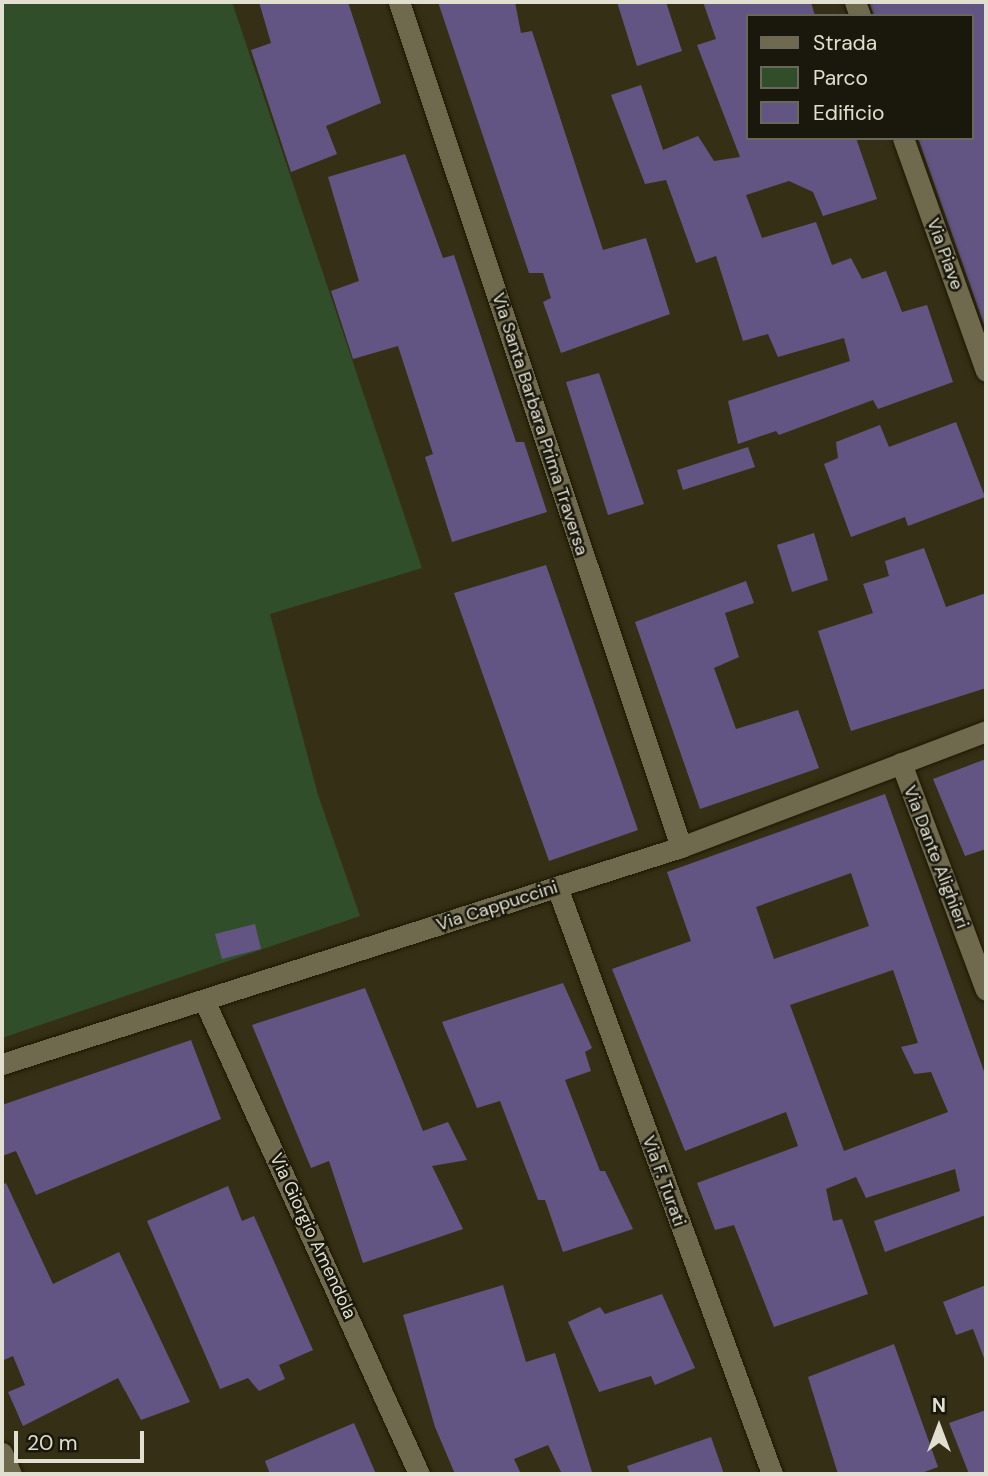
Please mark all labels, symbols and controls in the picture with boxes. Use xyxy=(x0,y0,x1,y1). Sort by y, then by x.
legend xyxy=(746,14,974,140)
text: Strada xyxy=(813,29,877,57)
text: Parco xyxy=(813,64,868,92)
text: Edificio xyxy=(813,99,884,127)
street label: Via Piave xyxy=(922,215,968,293)
street label: Via Santa Barbara Prima Traversa xyxy=(487,290,593,558)
street label: Via Dante Alighieri xyxy=(899,782,973,932)
street label: Via Cappuccini xyxy=(434,876,560,936)
street label: Via F. Turati xyxy=(638,1133,690,1229)
street label: Via Giorgio Amendola xyxy=(265,1150,361,1322)
north arrow xyxy=(904,1392,974,1462)
text: N xyxy=(932,1393,946,1418)
scale bar xyxy=(18,1416,147,1460)
text: 20 m xyxy=(27,1429,78,1457)

